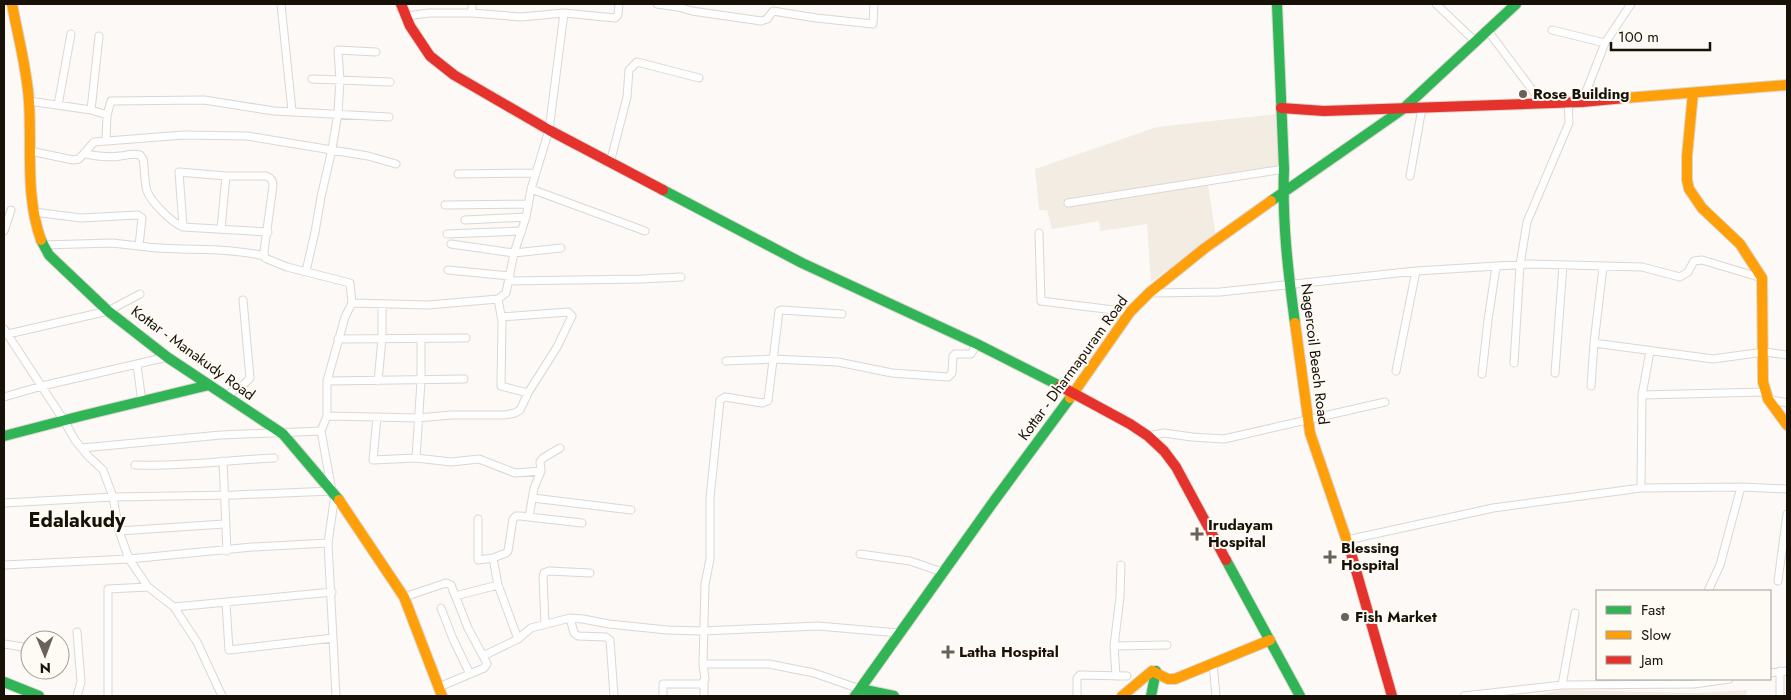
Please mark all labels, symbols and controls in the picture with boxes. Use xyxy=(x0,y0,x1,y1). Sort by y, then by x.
scale bar xyxy=(1611,20,1710,52)
text: 100 m xyxy=(1618,26,1659,48)
place label: Rose Building xyxy=(1533,83,1629,105)
marker: Rose Building xyxy=(1517,88,1529,100)
street label: Nagercoil Beach Road xyxy=(1295,282,1335,426)
street label: Kottar - Dharmapuram Road xyxy=(1013,291,1133,445)
street label: Kottar - Manakudy Road xyxy=(126,300,260,406)
district label: Edalakudy xyxy=(29,506,126,535)
place label: Irudayam Hospital xyxy=(1208,514,1273,553)
marker: Irudayam Hospital xyxy=(1190,527,1204,541)
place label: Blessing Hospital xyxy=(1341,537,1399,576)
marker: Blessing Hospital xyxy=(1323,550,1337,564)
legend xyxy=(1596,590,1771,680)
text: Fast xyxy=(1641,599,1665,621)
place label: Fish Market xyxy=(1355,606,1437,628)
marker: Fish Market xyxy=(1339,611,1351,623)
text: Slow xyxy=(1641,624,1672,646)
north arrow xyxy=(20,630,70,680)
place label: Latha Hospital xyxy=(959,641,1059,663)
marker: Latha Hospital xyxy=(941,645,955,659)
text: Jam xyxy=(1639,649,1664,671)
text: N xyxy=(39,658,51,678)

